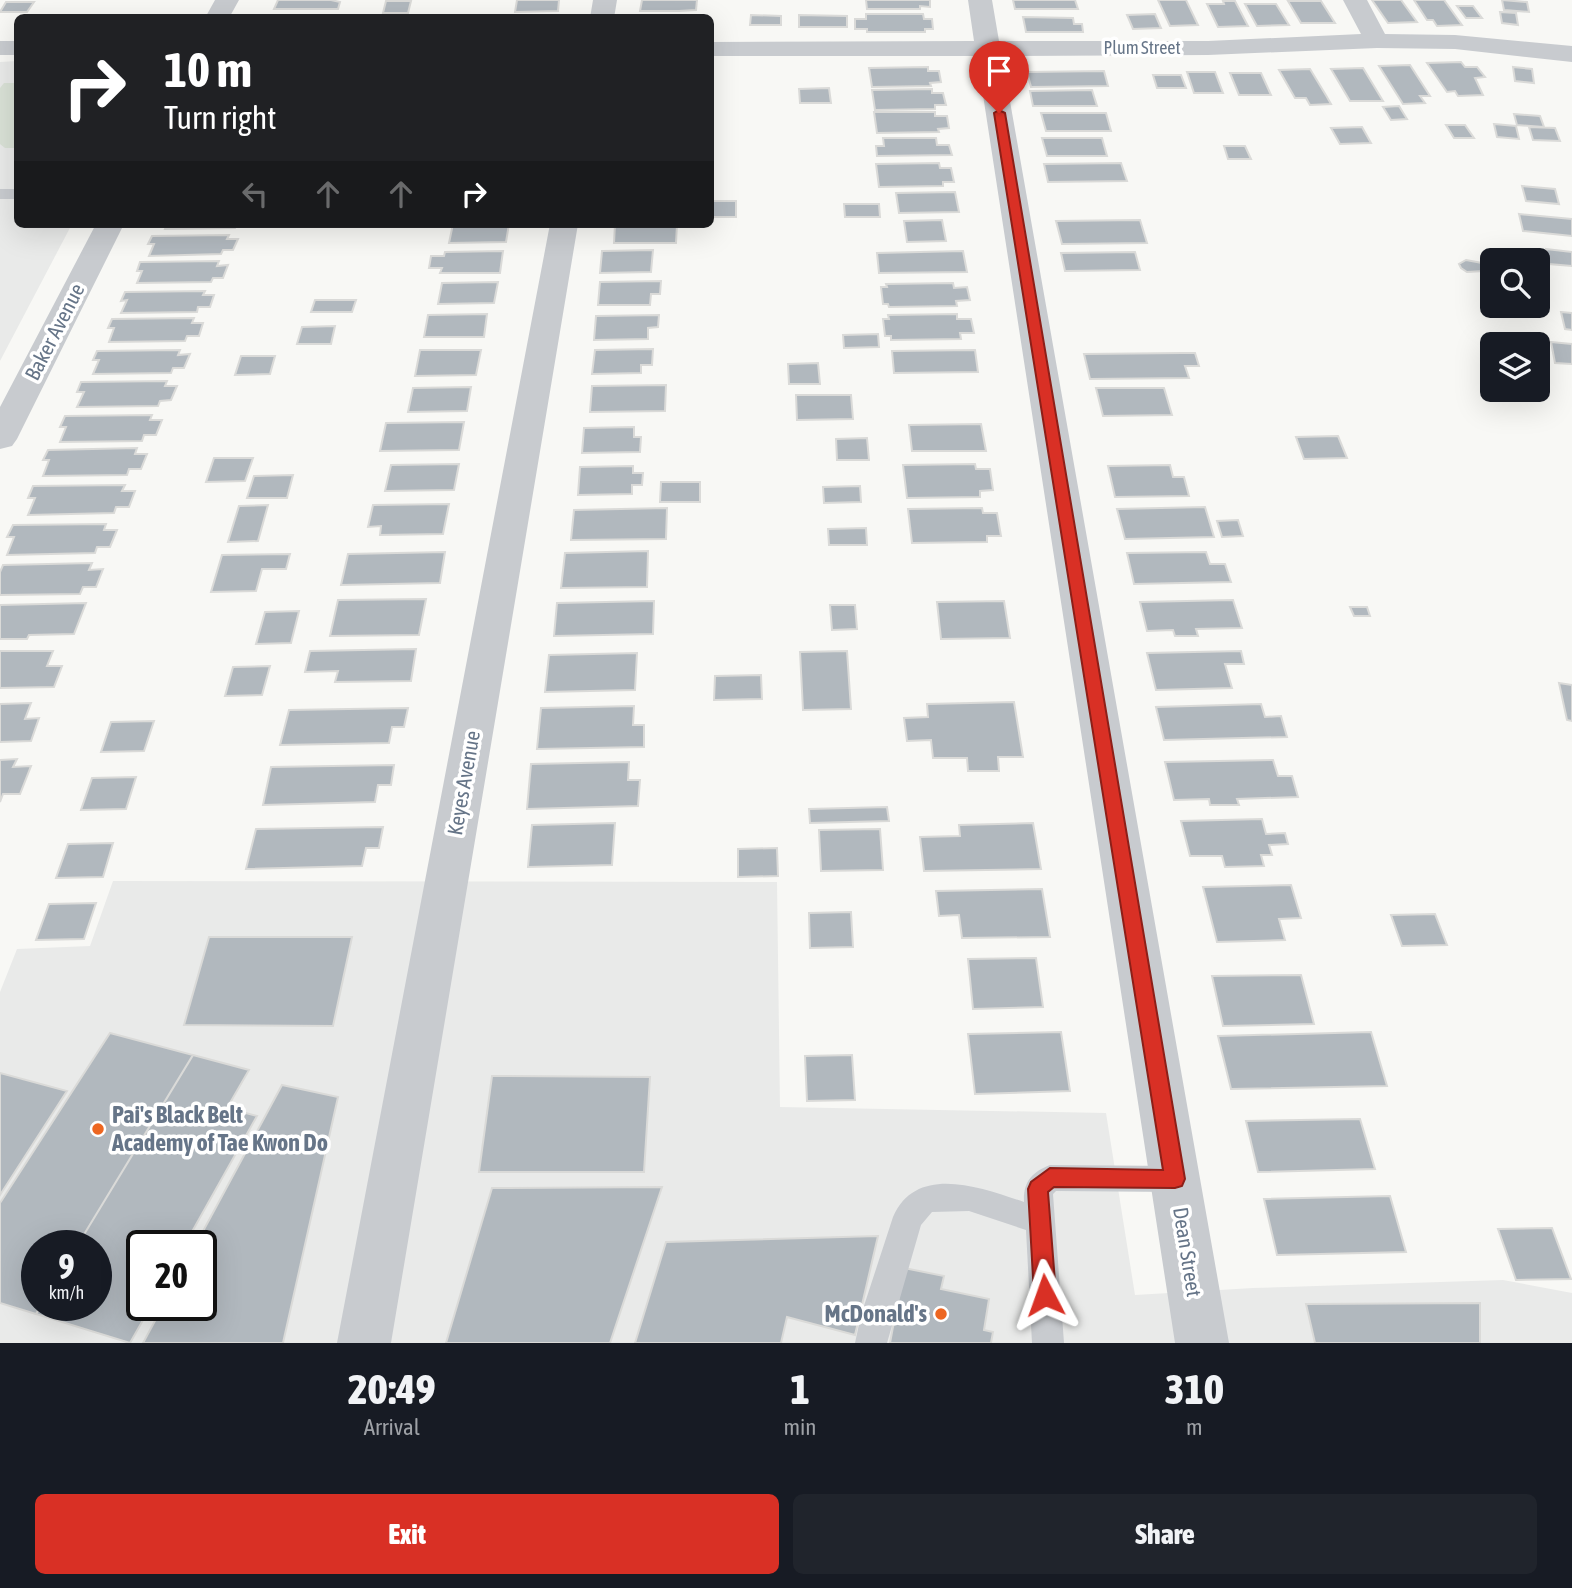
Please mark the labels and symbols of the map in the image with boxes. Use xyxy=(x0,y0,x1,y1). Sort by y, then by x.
street label: Plum Street xyxy=(1103,37,1181,58)
pin xyxy=(969,41,1029,113)
street label: Baker Avenue xyxy=(20,279,89,384)
street label: Keyes Avenue xyxy=(442,729,484,837)
place label: Pai's Black Belt Academy of Tae Kwon Do xyxy=(111,1101,328,1156)
marker: Pai's Black Belt Academy of Tae Kwon Do xyxy=(90,1121,106,1137)
street label: Dean Street xyxy=(1169,1205,1207,1298)
speed limit sign: 20 xyxy=(126,1230,217,1321)
position arrow xyxy=(1008,1258,1082,1332)
place label: McDonald's xyxy=(825,1300,928,1327)
marker: McDonald's xyxy=(933,1306,949,1322)

